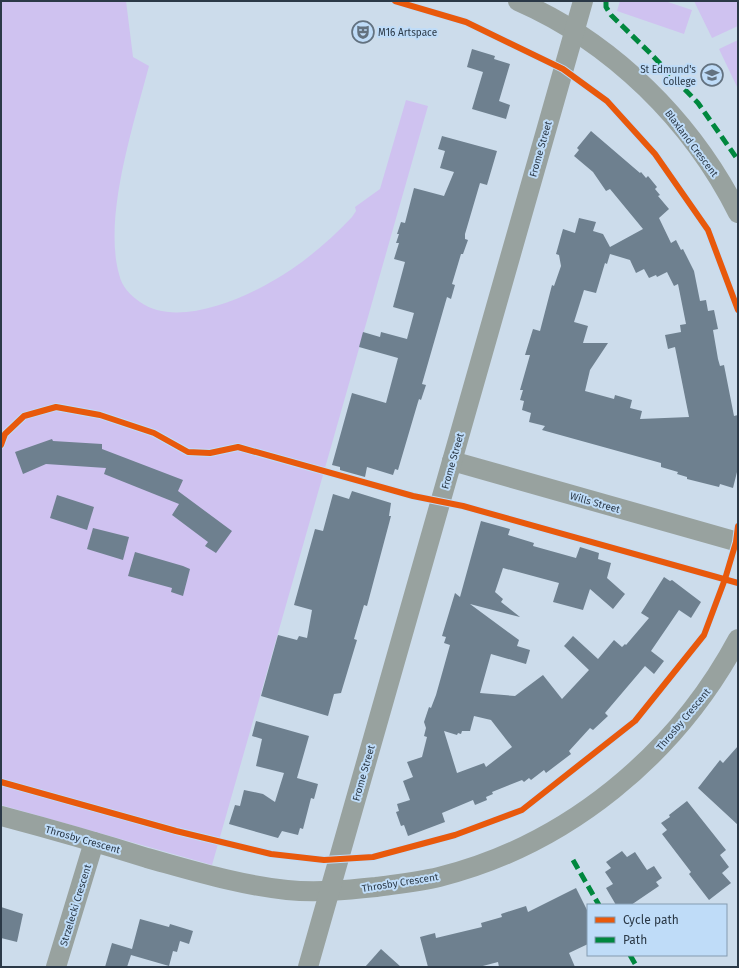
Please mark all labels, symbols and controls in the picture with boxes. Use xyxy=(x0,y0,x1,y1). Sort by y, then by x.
theatre icon: M16 Artspace xyxy=(350,19,376,45)
place label: M16 Artspace xyxy=(378,27,437,39)
school or university icon: St Edmund's College xyxy=(699,62,725,88)
place label: St Edmund's College xyxy=(640,64,696,88)
street label: Blaxland Crescent xyxy=(662,108,721,180)
street label: Frome Street xyxy=(527,119,555,179)
street label: Frome Street xyxy=(439,431,467,491)
street label: Wills Street xyxy=(568,490,621,516)
street label: Throsby Crescent xyxy=(654,686,713,753)
street label: Frome Street xyxy=(350,743,378,803)
street label: Throsby Crescent xyxy=(44,824,122,856)
street label: Strzelecki Crescent xyxy=(58,863,94,948)
street label: Throsby Crescent xyxy=(361,871,440,895)
legend xyxy=(587,904,727,956)
text: Cycle path xyxy=(623,913,679,927)
text: Path xyxy=(623,933,647,947)

